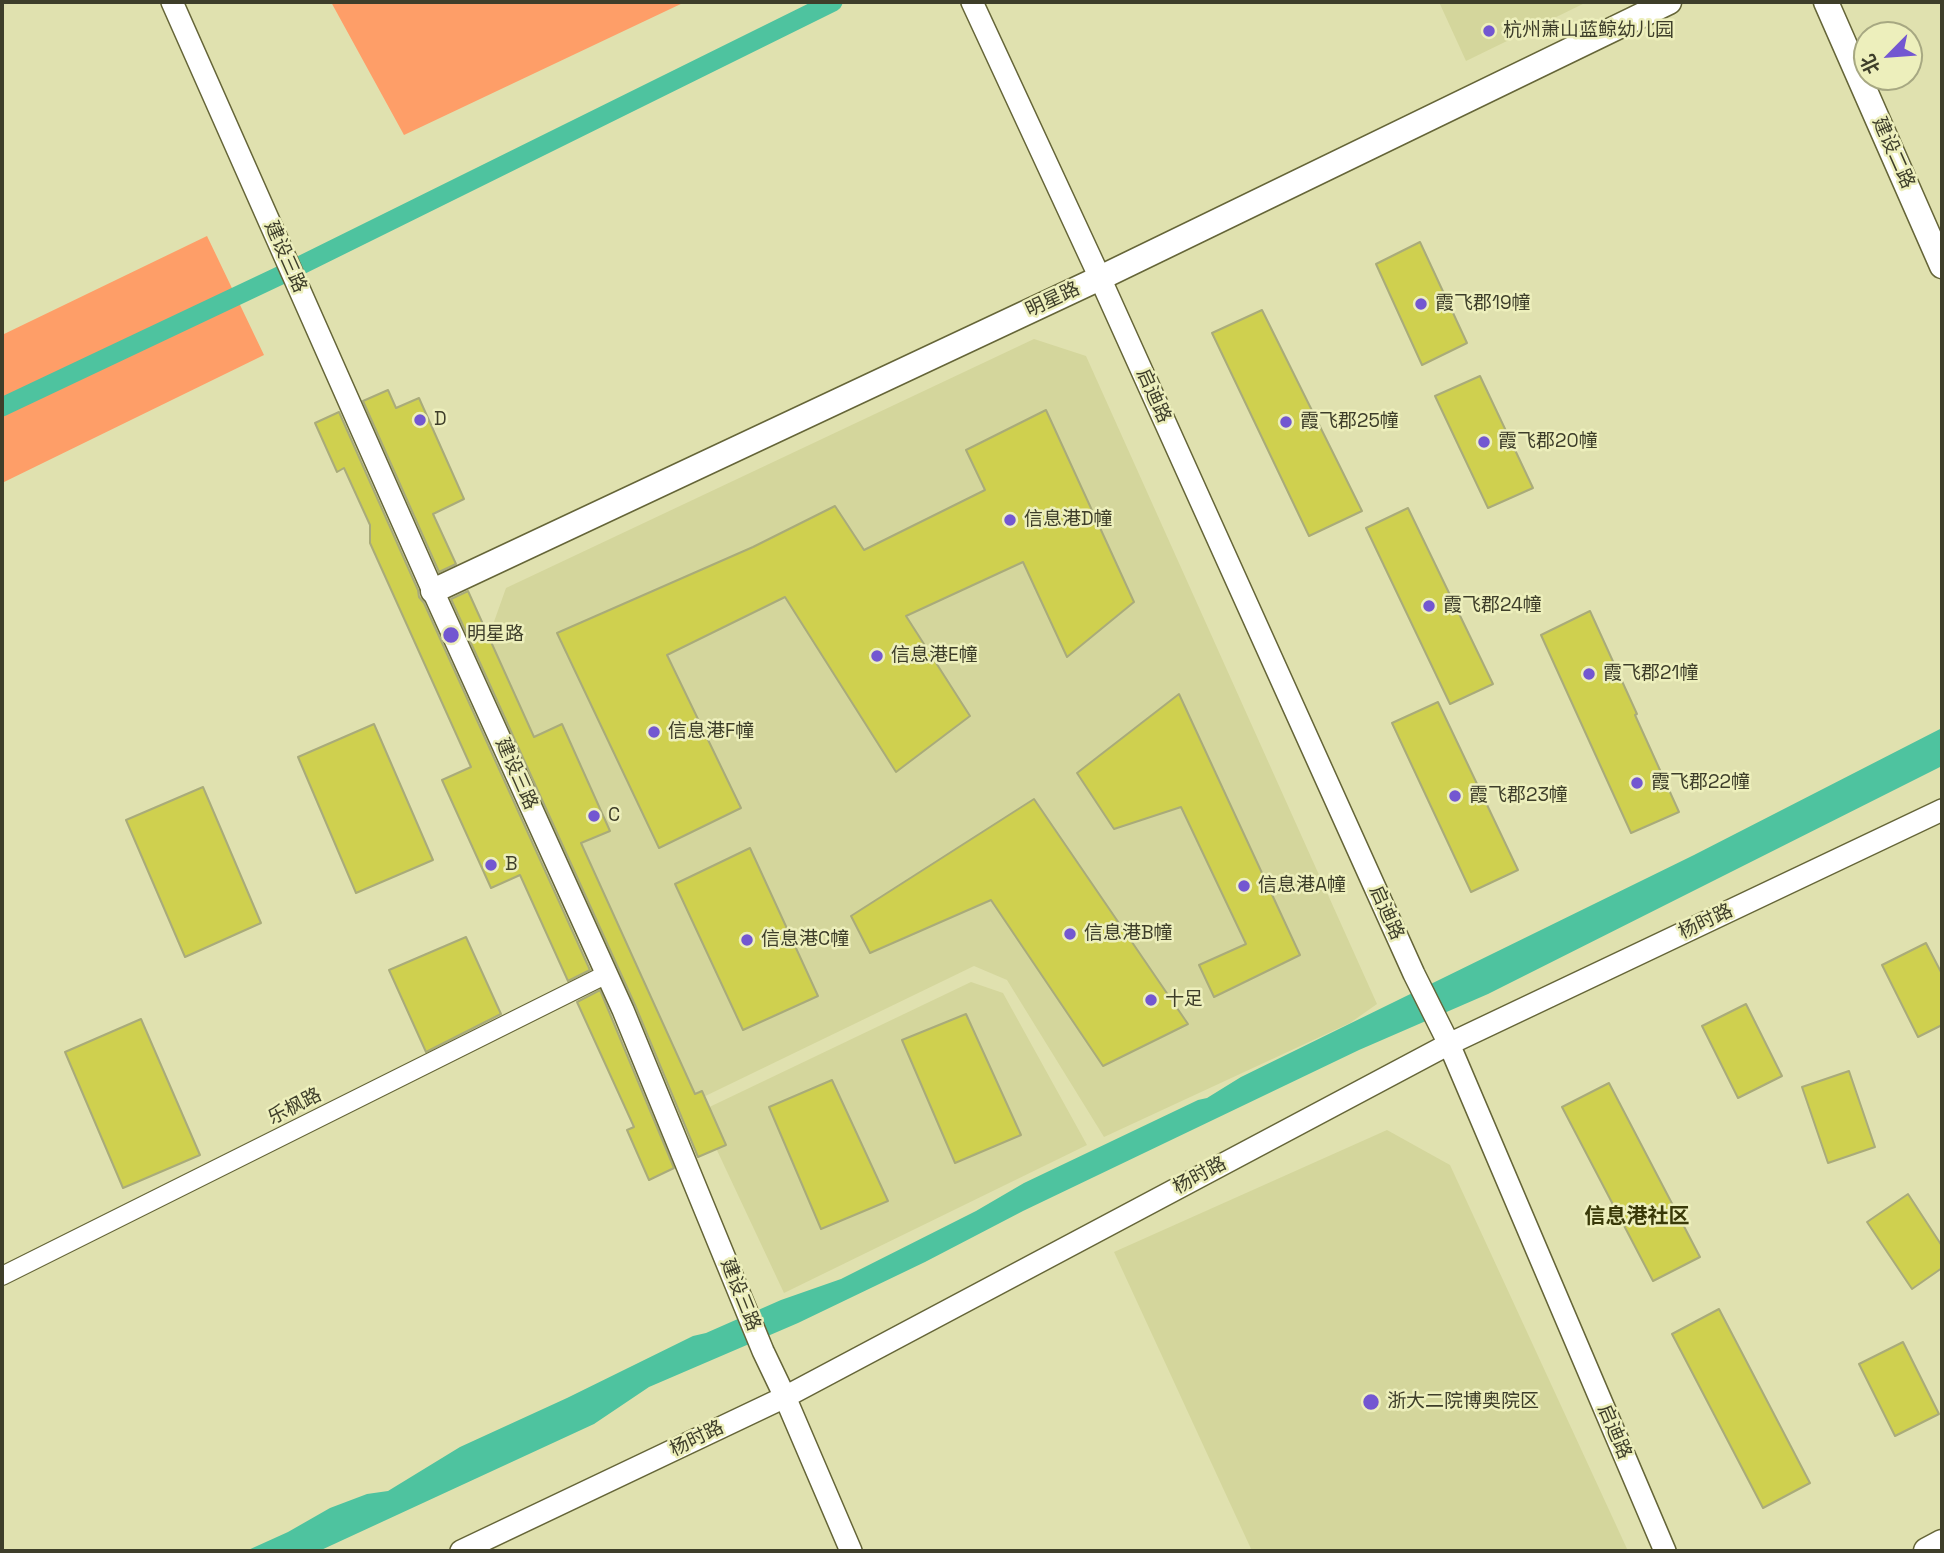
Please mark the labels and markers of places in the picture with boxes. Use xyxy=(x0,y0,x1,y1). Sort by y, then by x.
place label: 杭州萧山蓝鲸幼儿园 xyxy=(1503,20,1674,42)
marker: 杭州萧山蓝鲸幼儿园 xyxy=(1481,23,1497,39)
place label: 霞飞郡19幢 xyxy=(1435,293,1531,315)
marker: 霞飞郡19幢 xyxy=(1413,296,1429,312)
place label: D xyxy=(434,409,447,431)
place label: 霞飞郡25幢 xyxy=(1300,411,1399,433)
marker: D xyxy=(412,412,428,428)
marker: 霞飞郡25幢 xyxy=(1278,414,1294,430)
place label: 霞飞郡20幢 xyxy=(1498,431,1598,453)
marker: 霞飞郡20幢 xyxy=(1476,434,1492,450)
place label: 信息港D幢 xyxy=(1024,509,1113,531)
marker: 信息港D幢 xyxy=(1002,512,1018,528)
place label: 霞飞郡24幢 xyxy=(1443,595,1542,617)
marker: 霞飞郡24幢 xyxy=(1421,598,1437,614)
place label: 明星路 xyxy=(467,624,524,646)
marker: 明星路 xyxy=(441,625,461,645)
place label: 信息港E幢 xyxy=(891,645,978,667)
marker: 信息港E幢 xyxy=(869,648,885,664)
place label: 霞飞郡21幢 xyxy=(1603,663,1698,685)
marker: 霞飞郡21幢 xyxy=(1581,666,1597,682)
place label: 信息港F幢 xyxy=(668,721,754,743)
marker: 信息港F幢 xyxy=(646,724,662,740)
place label: 霞飞郡22幢 xyxy=(1651,772,1750,794)
marker: 霞飞郡22幢 xyxy=(1629,775,1645,791)
place label: 霞飞郡23幢 xyxy=(1469,785,1568,807)
marker: 霞飞郡23幢 xyxy=(1447,788,1463,804)
place label: C xyxy=(608,805,620,827)
marker: C xyxy=(586,808,602,824)
place label: B xyxy=(505,854,518,876)
marker: B xyxy=(483,857,499,873)
place label: 信息港A幢 xyxy=(1258,875,1346,897)
marker: 信息港A幢 xyxy=(1236,878,1252,894)
place label: 信息港B幢 xyxy=(1084,923,1173,945)
marker: 信息港B幢 xyxy=(1062,926,1078,942)
place label: 信息港C幢 xyxy=(761,929,849,951)
marker: 信息港C幢 xyxy=(739,932,755,948)
place label: 十足 xyxy=(1165,989,1203,1011)
marker: 十足 xyxy=(1143,992,1159,1008)
place label: 浙大二院博奥院区 xyxy=(1387,1391,1539,1413)
marker: 浙大二院博奥院区 xyxy=(1361,1392,1381,1412)

